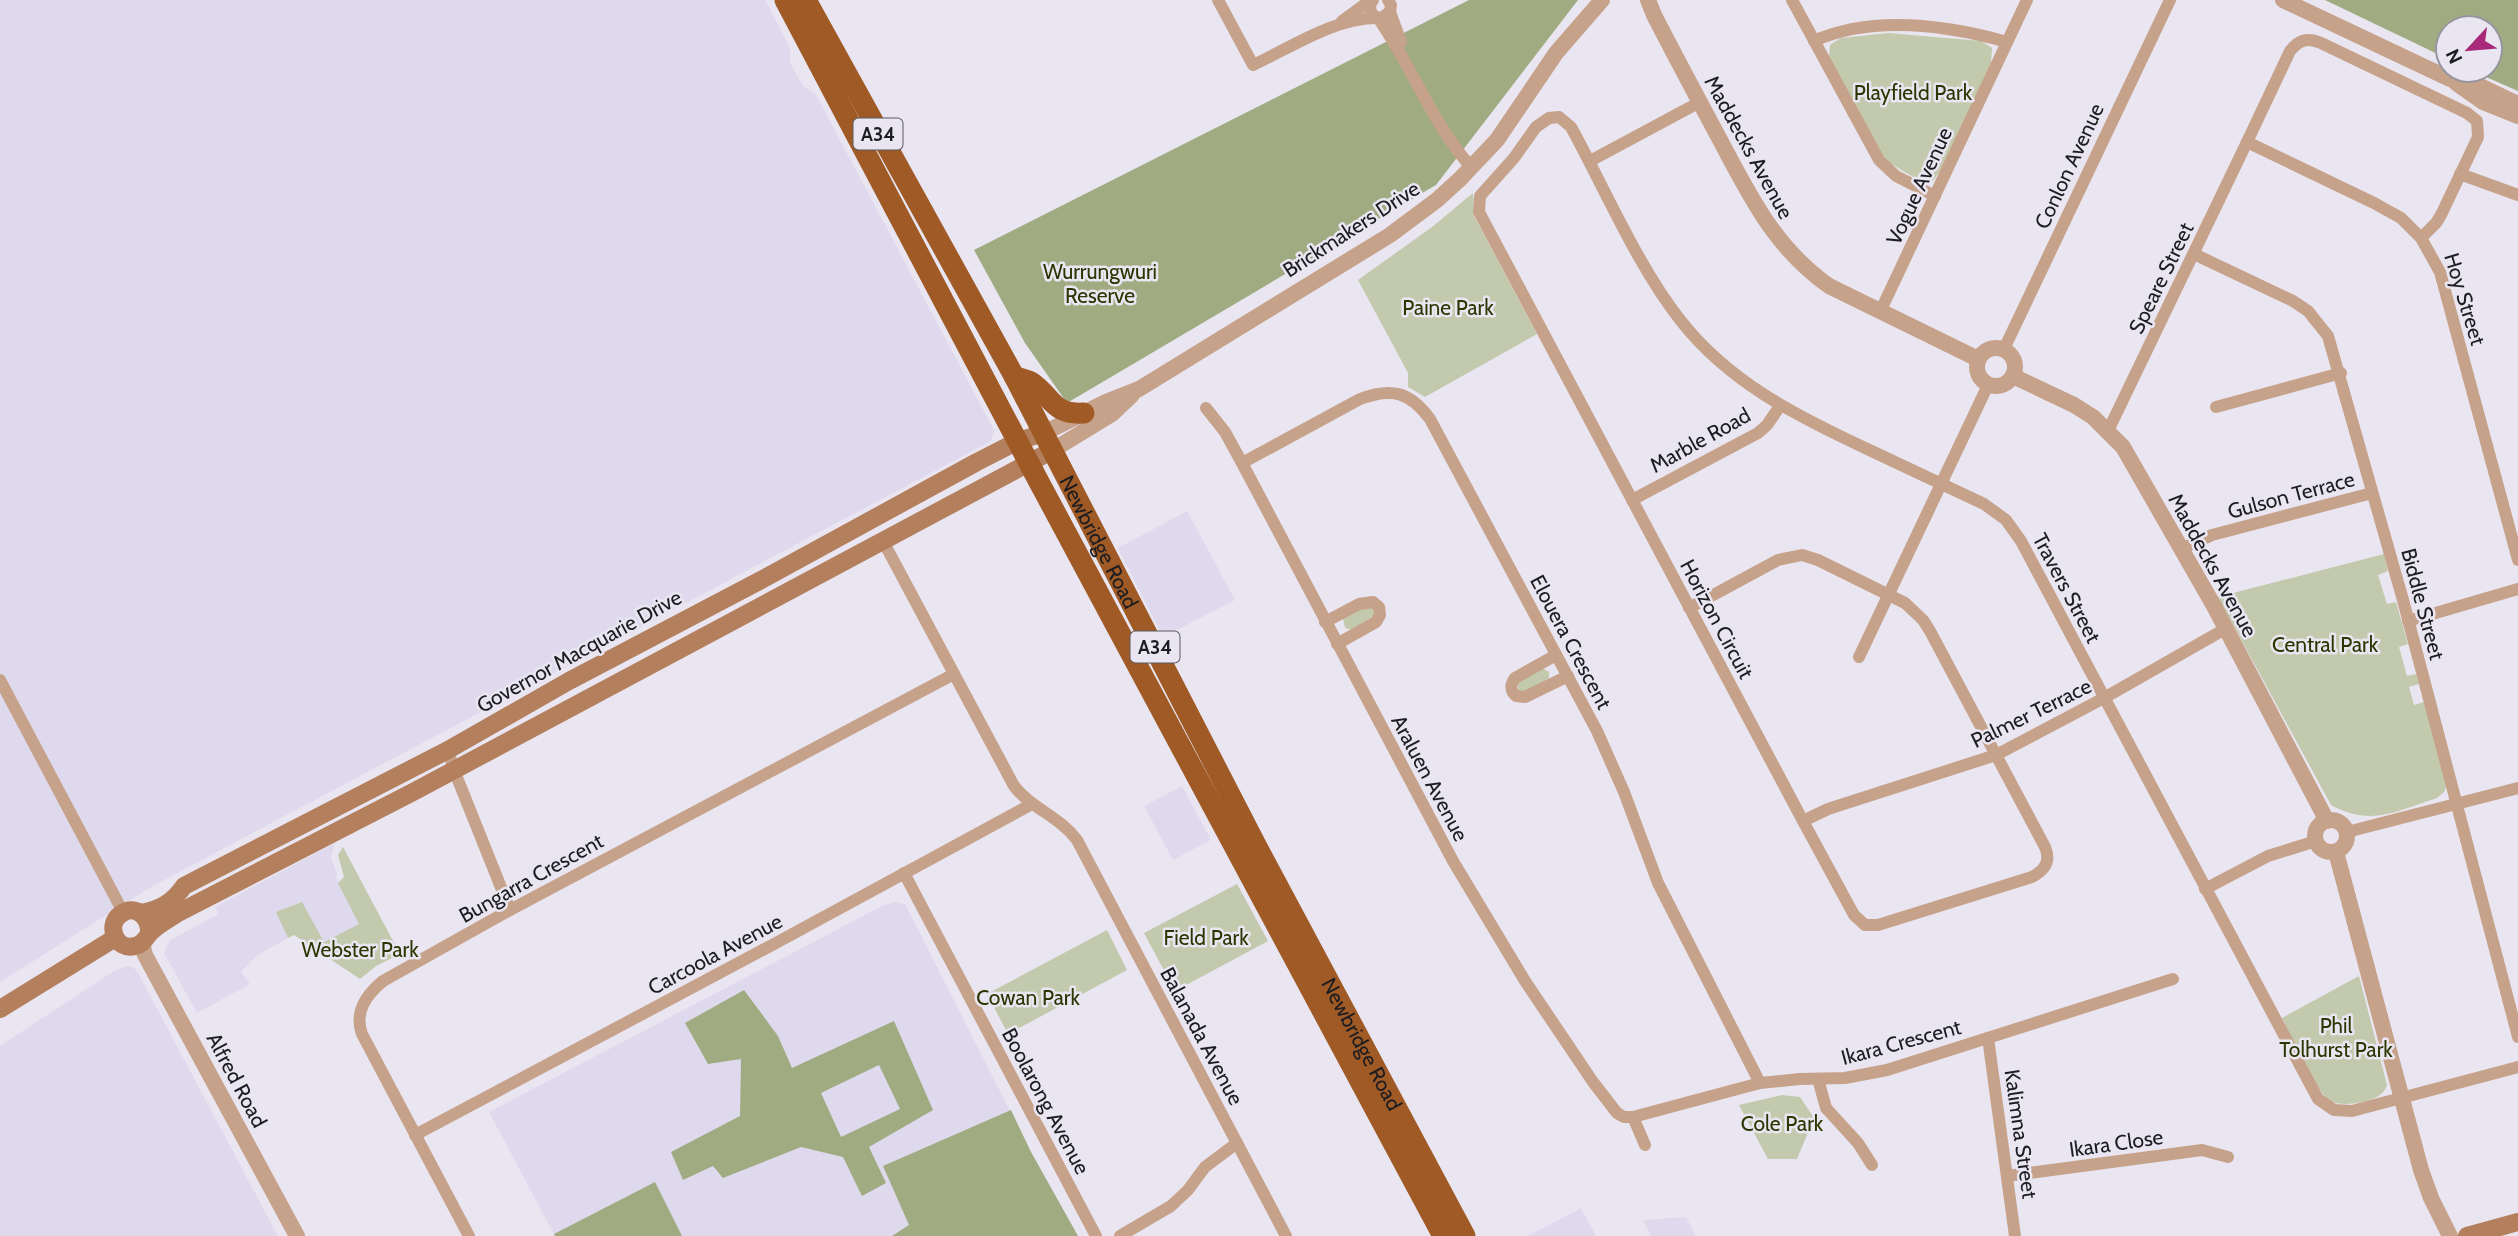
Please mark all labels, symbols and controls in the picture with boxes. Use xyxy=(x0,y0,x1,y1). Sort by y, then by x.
north arrow xyxy=(2434,14,2504,84)
text: N xyxy=(2441,45,2467,67)
street label: Maddecks Avenue xyxy=(1699,71,1799,223)
park label: Playfield Park xyxy=(1854,80,1973,105)
street label: Conlon Avenue xyxy=(2029,99,2109,233)
road number: A34 xyxy=(854,118,903,150)
street label: Vogue Avenue xyxy=(1881,123,1957,249)
street label: Brickmakers Drive xyxy=(1278,175,1424,282)
street label: Speare Street xyxy=(2123,218,2199,338)
street label: Hoy Street xyxy=(2439,250,2491,348)
park label: Wurrungwuri Reserve xyxy=(1043,259,1157,308)
park label: Paine Park xyxy=(1402,295,1494,320)
street label: Marble Road xyxy=(1645,402,1755,478)
street label: Gulson Terrace xyxy=(2225,466,2357,524)
street label: Newbridge Road xyxy=(1055,471,1144,612)
street label: Maddecks Avenue xyxy=(2163,489,2263,641)
street label: Travers Street xyxy=(2028,529,2106,647)
street label: Biddle Street xyxy=(2396,545,2450,663)
street label: Horizon Circuit xyxy=(1675,555,1759,683)
street label: Elouera Crescent xyxy=(1525,571,1617,713)
street label: Governor Macquarie Drive xyxy=(472,584,686,718)
road number: A34 xyxy=(1130,632,1180,662)
park label: Central Park xyxy=(2272,632,2379,657)
street label: Palmer Terrace xyxy=(1967,673,2096,753)
street label: Araluen Avenue xyxy=(1386,711,1474,846)
street label: Bungarra Crescent xyxy=(455,828,607,928)
street label: Carcoola Avenue xyxy=(644,908,787,1000)
park label: Field Park xyxy=(1163,925,1249,950)
park label: Webster Park xyxy=(301,937,419,962)
street label: Balanada Avenue xyxy=(1155,963,1249,1109)
street label: Newbridge Road xyxy=(1317,973,1408,1114)
park label: Cowan Park xyxy=(976,985,1080,1010)
park label: Phil Tolhurst Park xyxy=(2279,1013,2393,1062)
street label: Ikara Crescent xyxy=(1838,1014,1964,1070)
street label: Boolarong Avenue xyxy=(997,1024,1095,1179)
street label: Alfred Road xyxy=(202,1028,272,1132)
street label: Kalimna Street xyxy=(2000,1068,2042,1200)
park label: Cole Park xyxy=(1741,1111,1824,1136)
street label: Ikara Close xyxy=(2067,1124,2165,1162)

